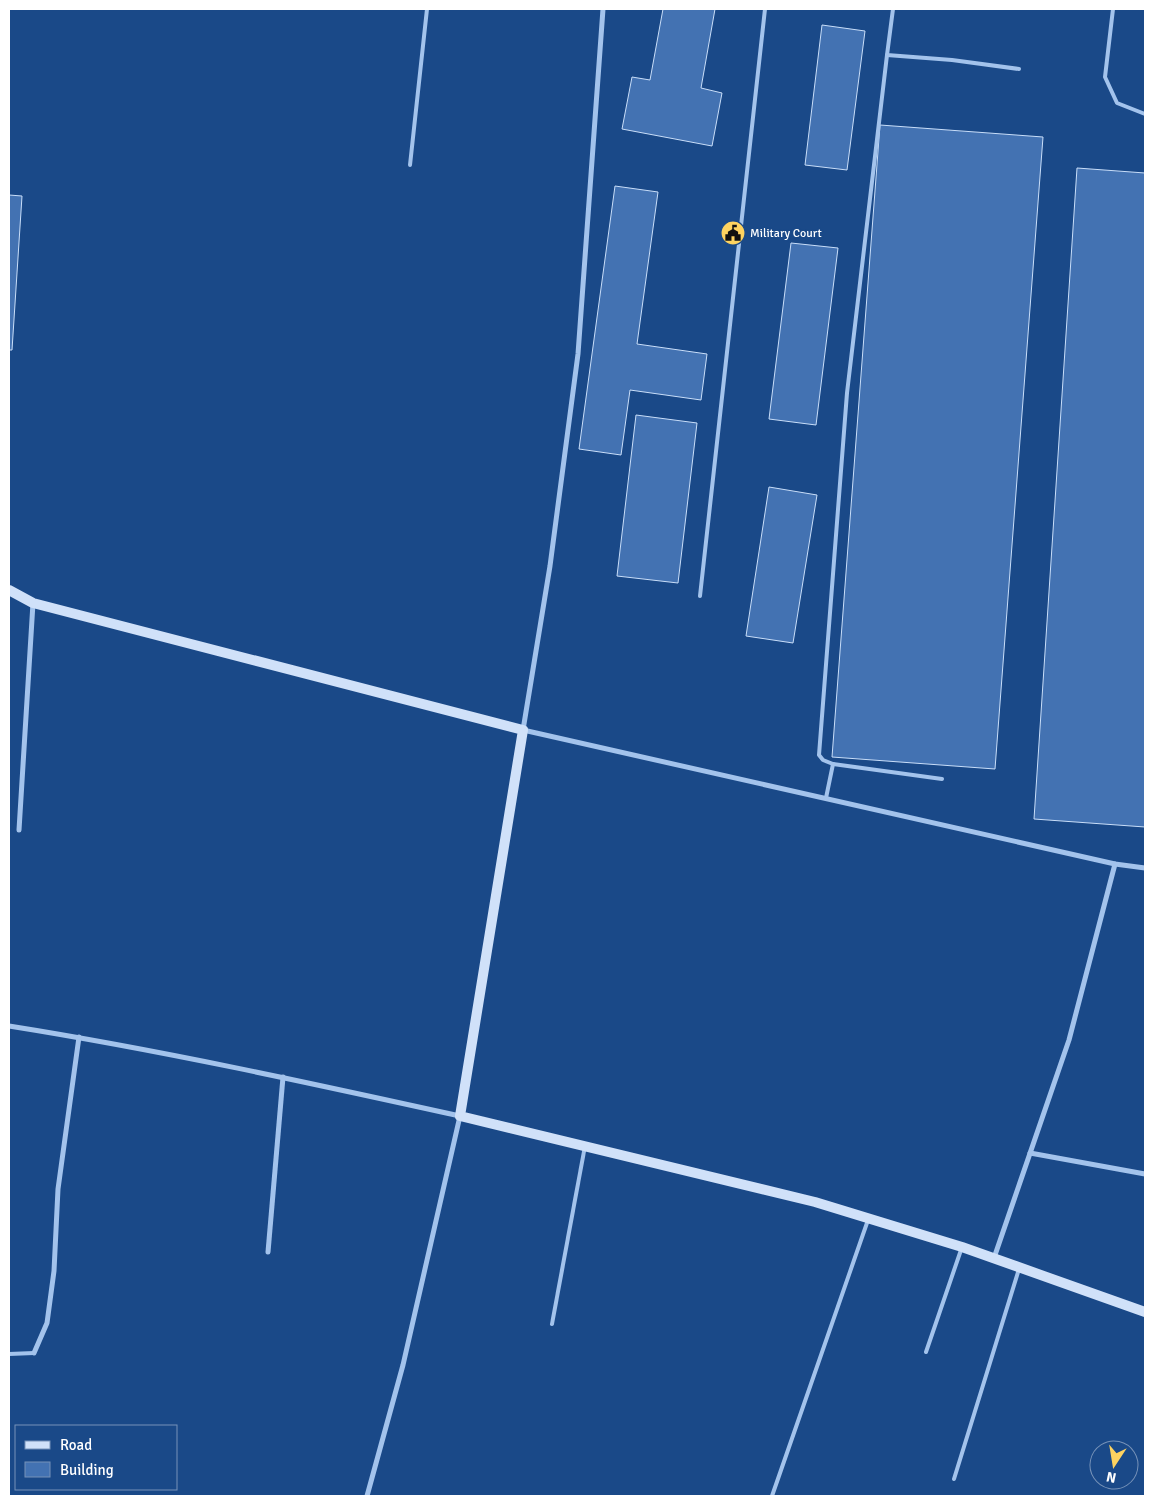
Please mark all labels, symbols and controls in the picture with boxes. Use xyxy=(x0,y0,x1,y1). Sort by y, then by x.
public building icon: Military Court xyxy=(720,220,746,246)
place label: Military Court xyxy=(750,226,822,241)
legend xyxy=(15,1425,178,1490)
text: Road xyxy=(60,1436,92,1454)
north arrow xyxy=(1089,1440,1139,1490)
text: Building xyxy=(60,1461,114,1479)
text: N xyxy=(1105,1468,1118,1487)

